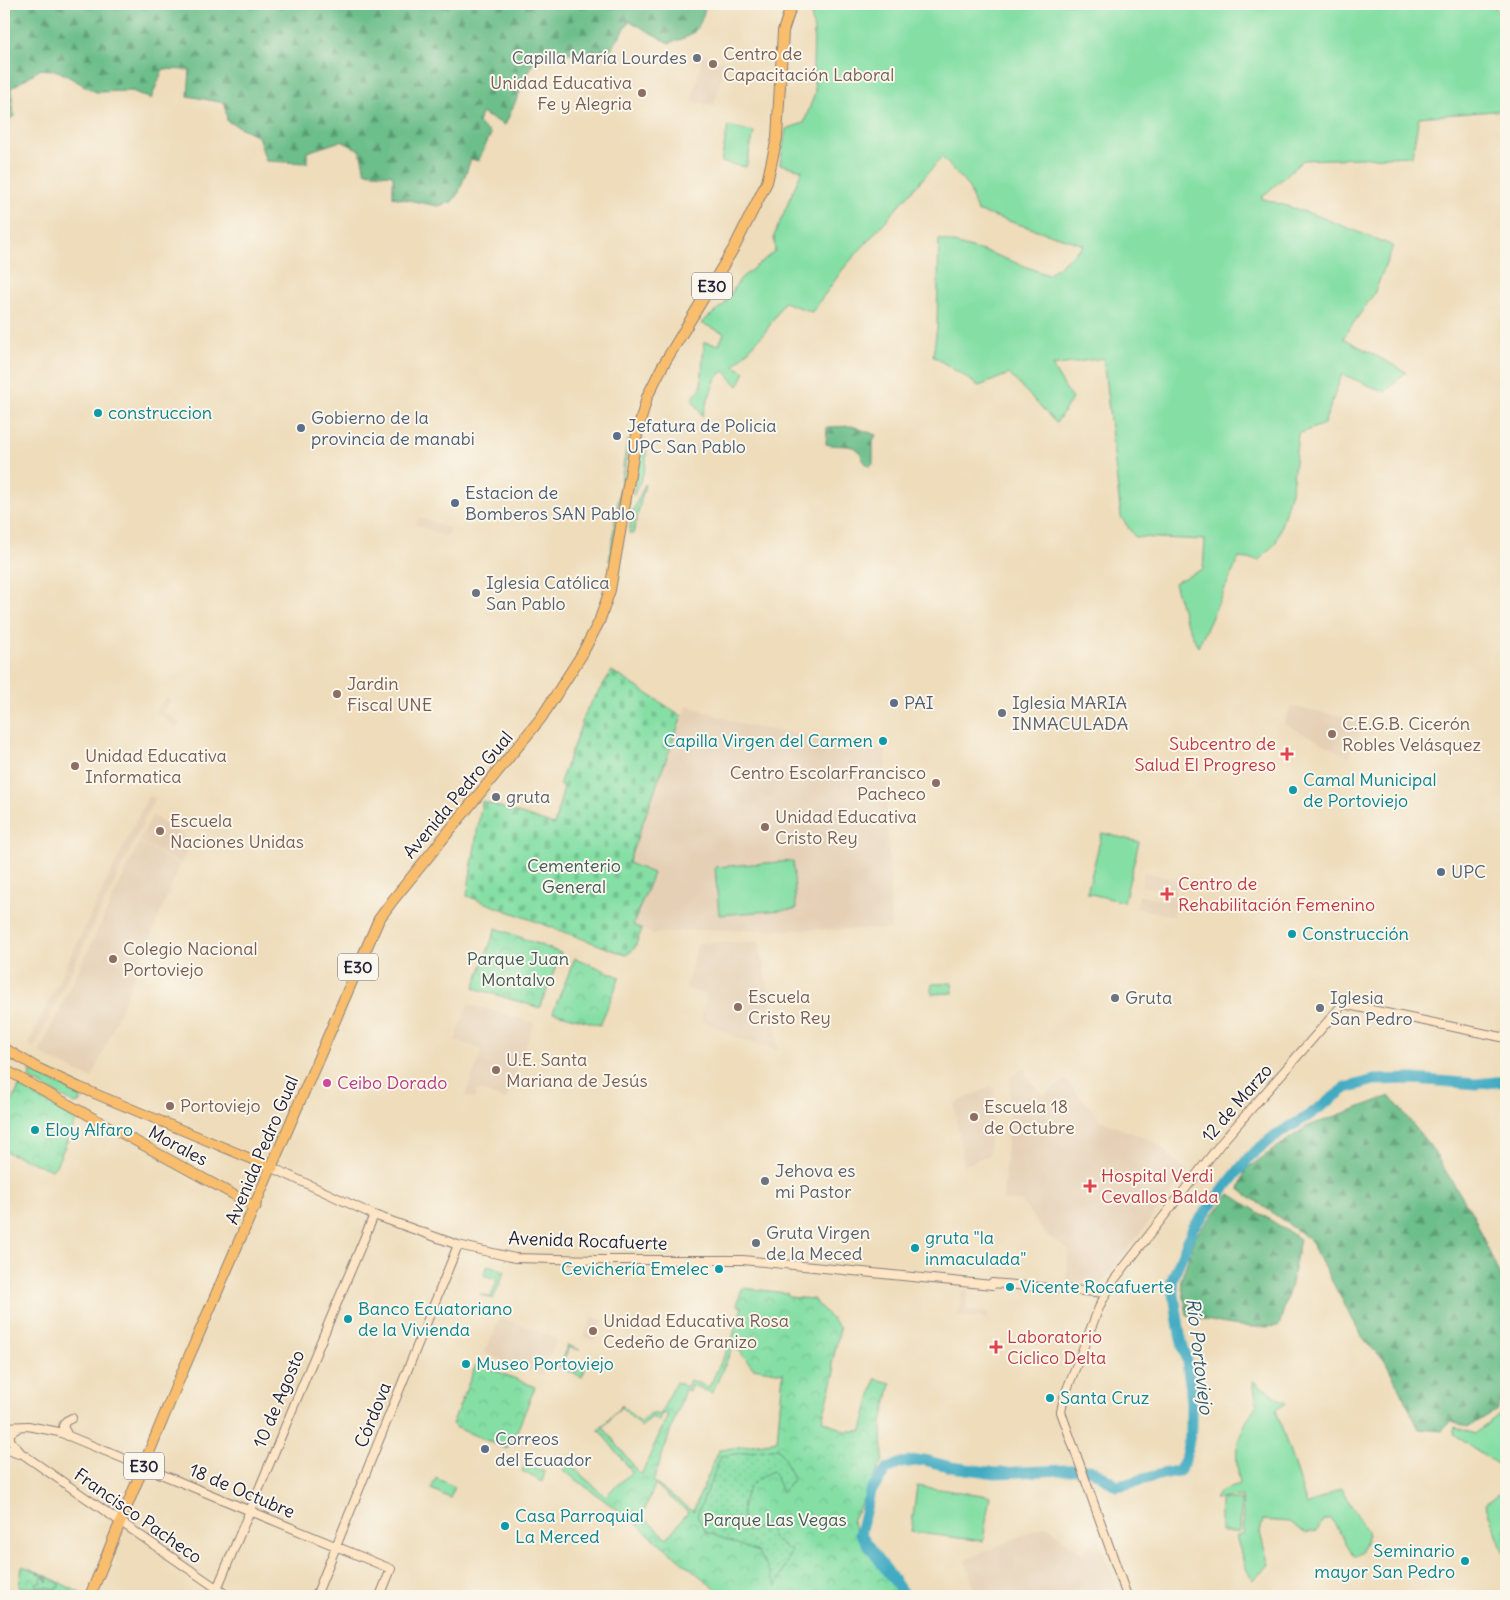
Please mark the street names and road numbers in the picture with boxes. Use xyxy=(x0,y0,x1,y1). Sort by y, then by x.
road number: E30 xyxy=(692,272,732,300)
street label: Avenida Pedro Gual xyxy=(398,726,518,863)
road number: E30 xyxy=(338,954,378,980)
street label: 12 de Marzo xyxy=(1196,1059,1277,1147)
street label: Avenida Pedro Gual xyxy=(220,1072,303,1228)
street label: Morales xyxy=(145,1120,212,1171)
street label: Avenida Rocafuerte xyxy=(508,1226,668,1255)
street label: 10 de Agosto xyxy=(248,1347,309,1451)
street label: Córdova xyxy=(349,1379,396,1451)
road number: E30 xyxy=(124,1452,164,1480)
street label: 18 de Octubre xyxy=(186,1458,298,1523)
street label: Francisco Pacheco xyxy=(70,1463,207,1568)

